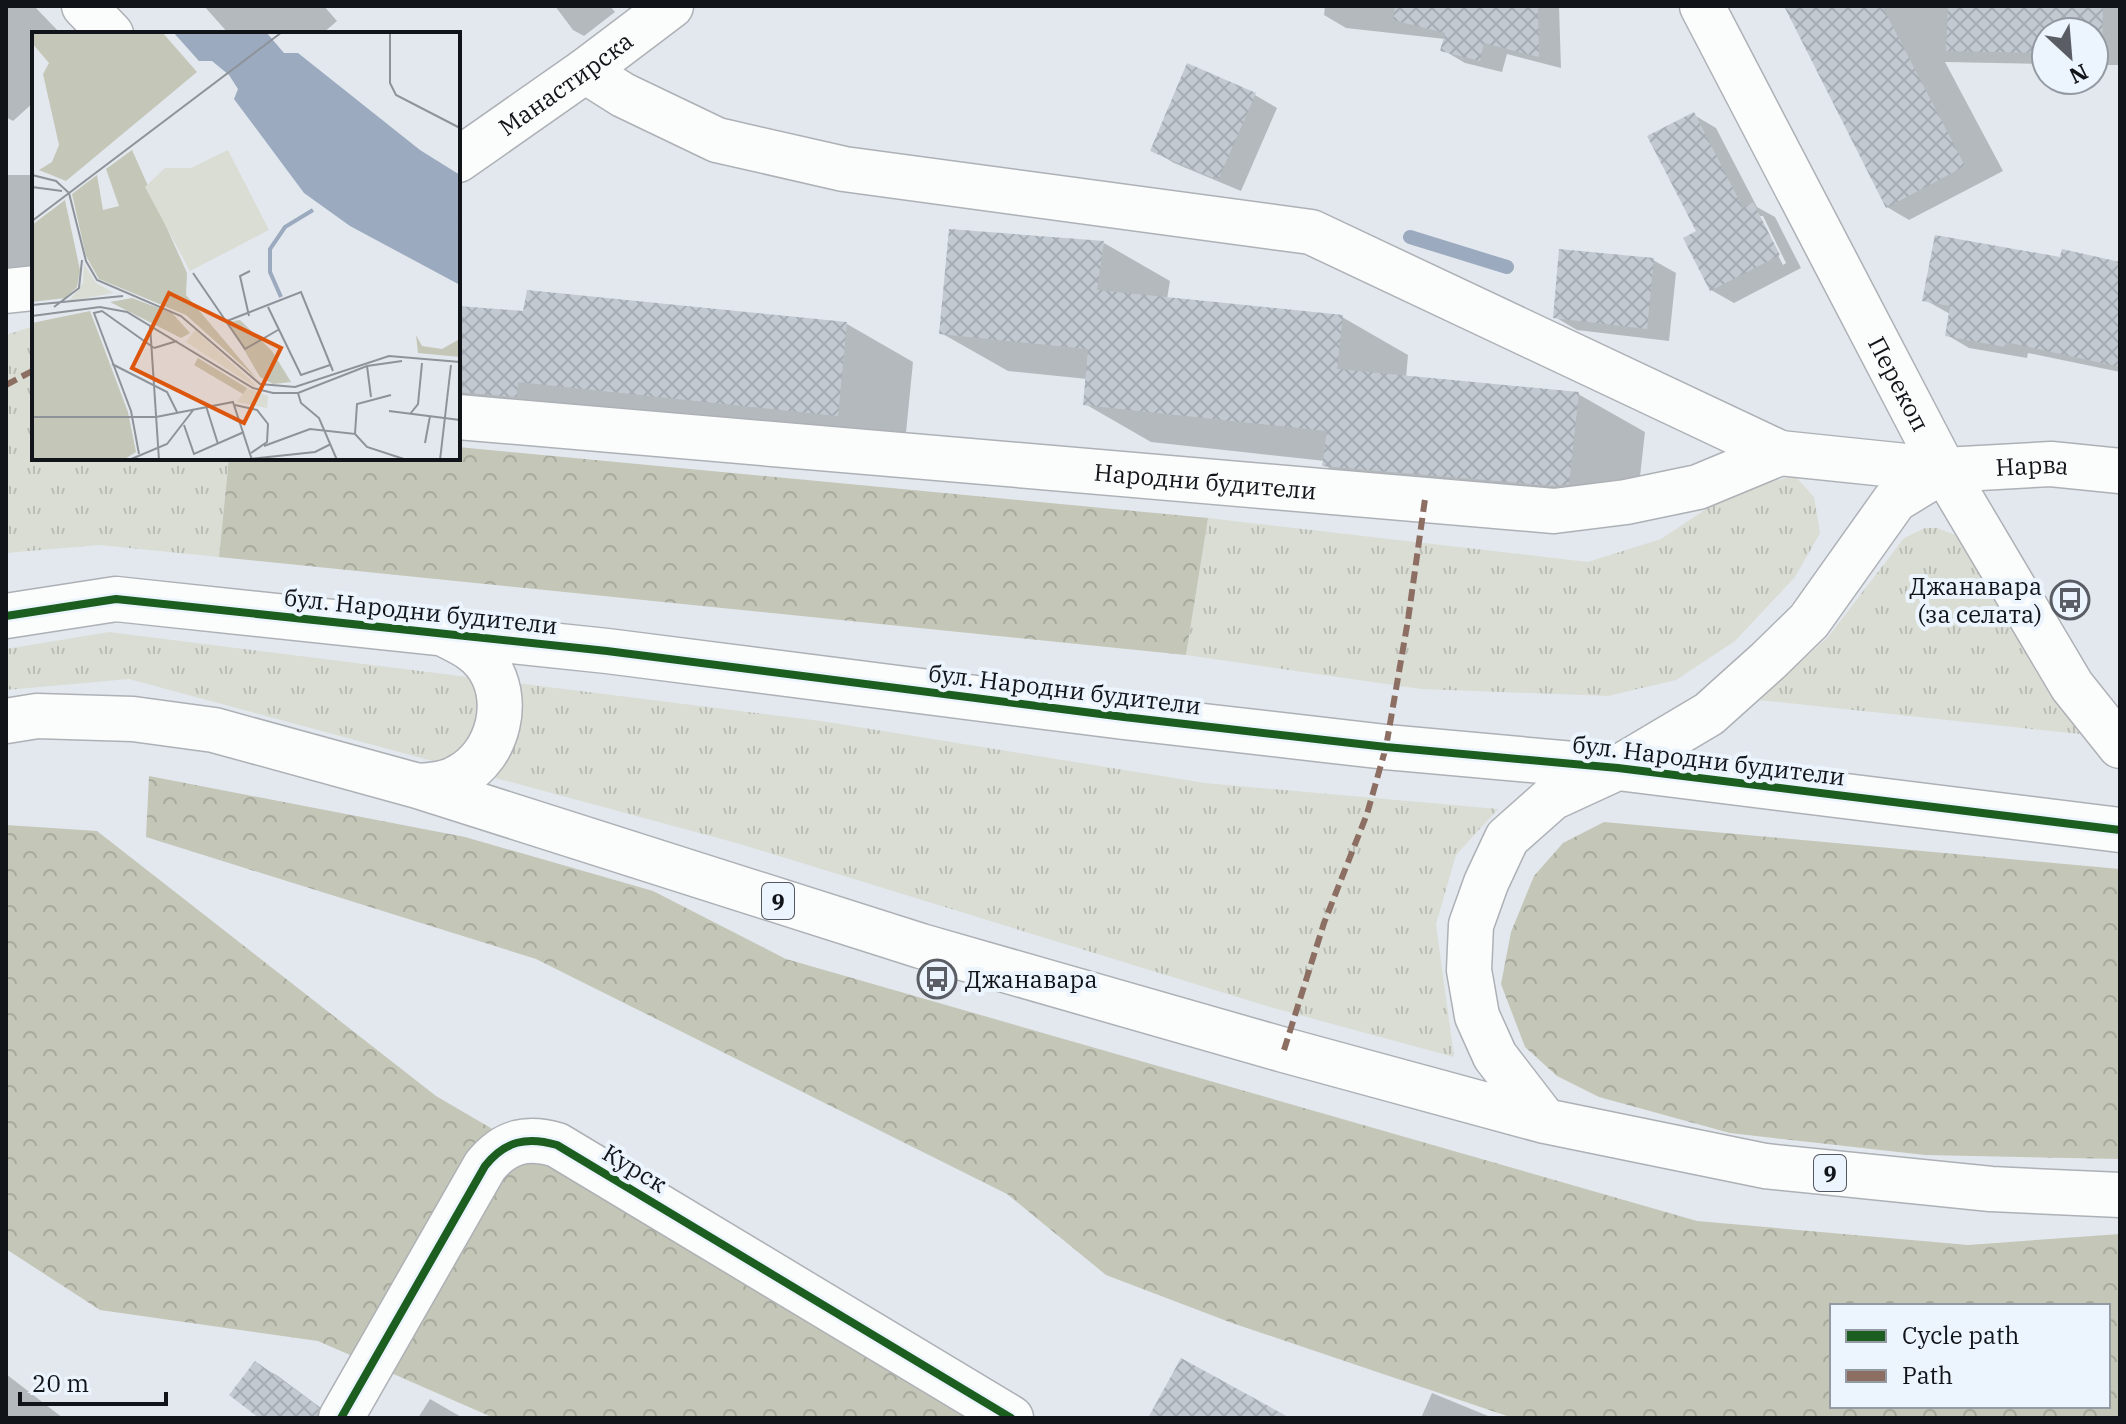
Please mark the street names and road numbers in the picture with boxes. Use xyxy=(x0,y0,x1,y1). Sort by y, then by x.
street label: Манастирска xyxy=(492,24,639,143)
street label: Перекоп xyxy=(1861,331,1937,437)
street label: Нарва xyxy=(1995,448,2070,483)
street label: Народни будители xyxy=(1093,456,1318,507)
street label: бул. Народни будители xyxy=(283,581,559,641)
street label: бул. Народни будители xyxy=(927,656,1203,722)
street label: бул. Народни будители xyxy=(1571,727,1847,793)
road number: 9 xyxy=(762,883,794,919)
street label: Курск xyxy=(597,1136,673,1200)
road number: 9 xyxy=(1814,1155,1846,1191)

